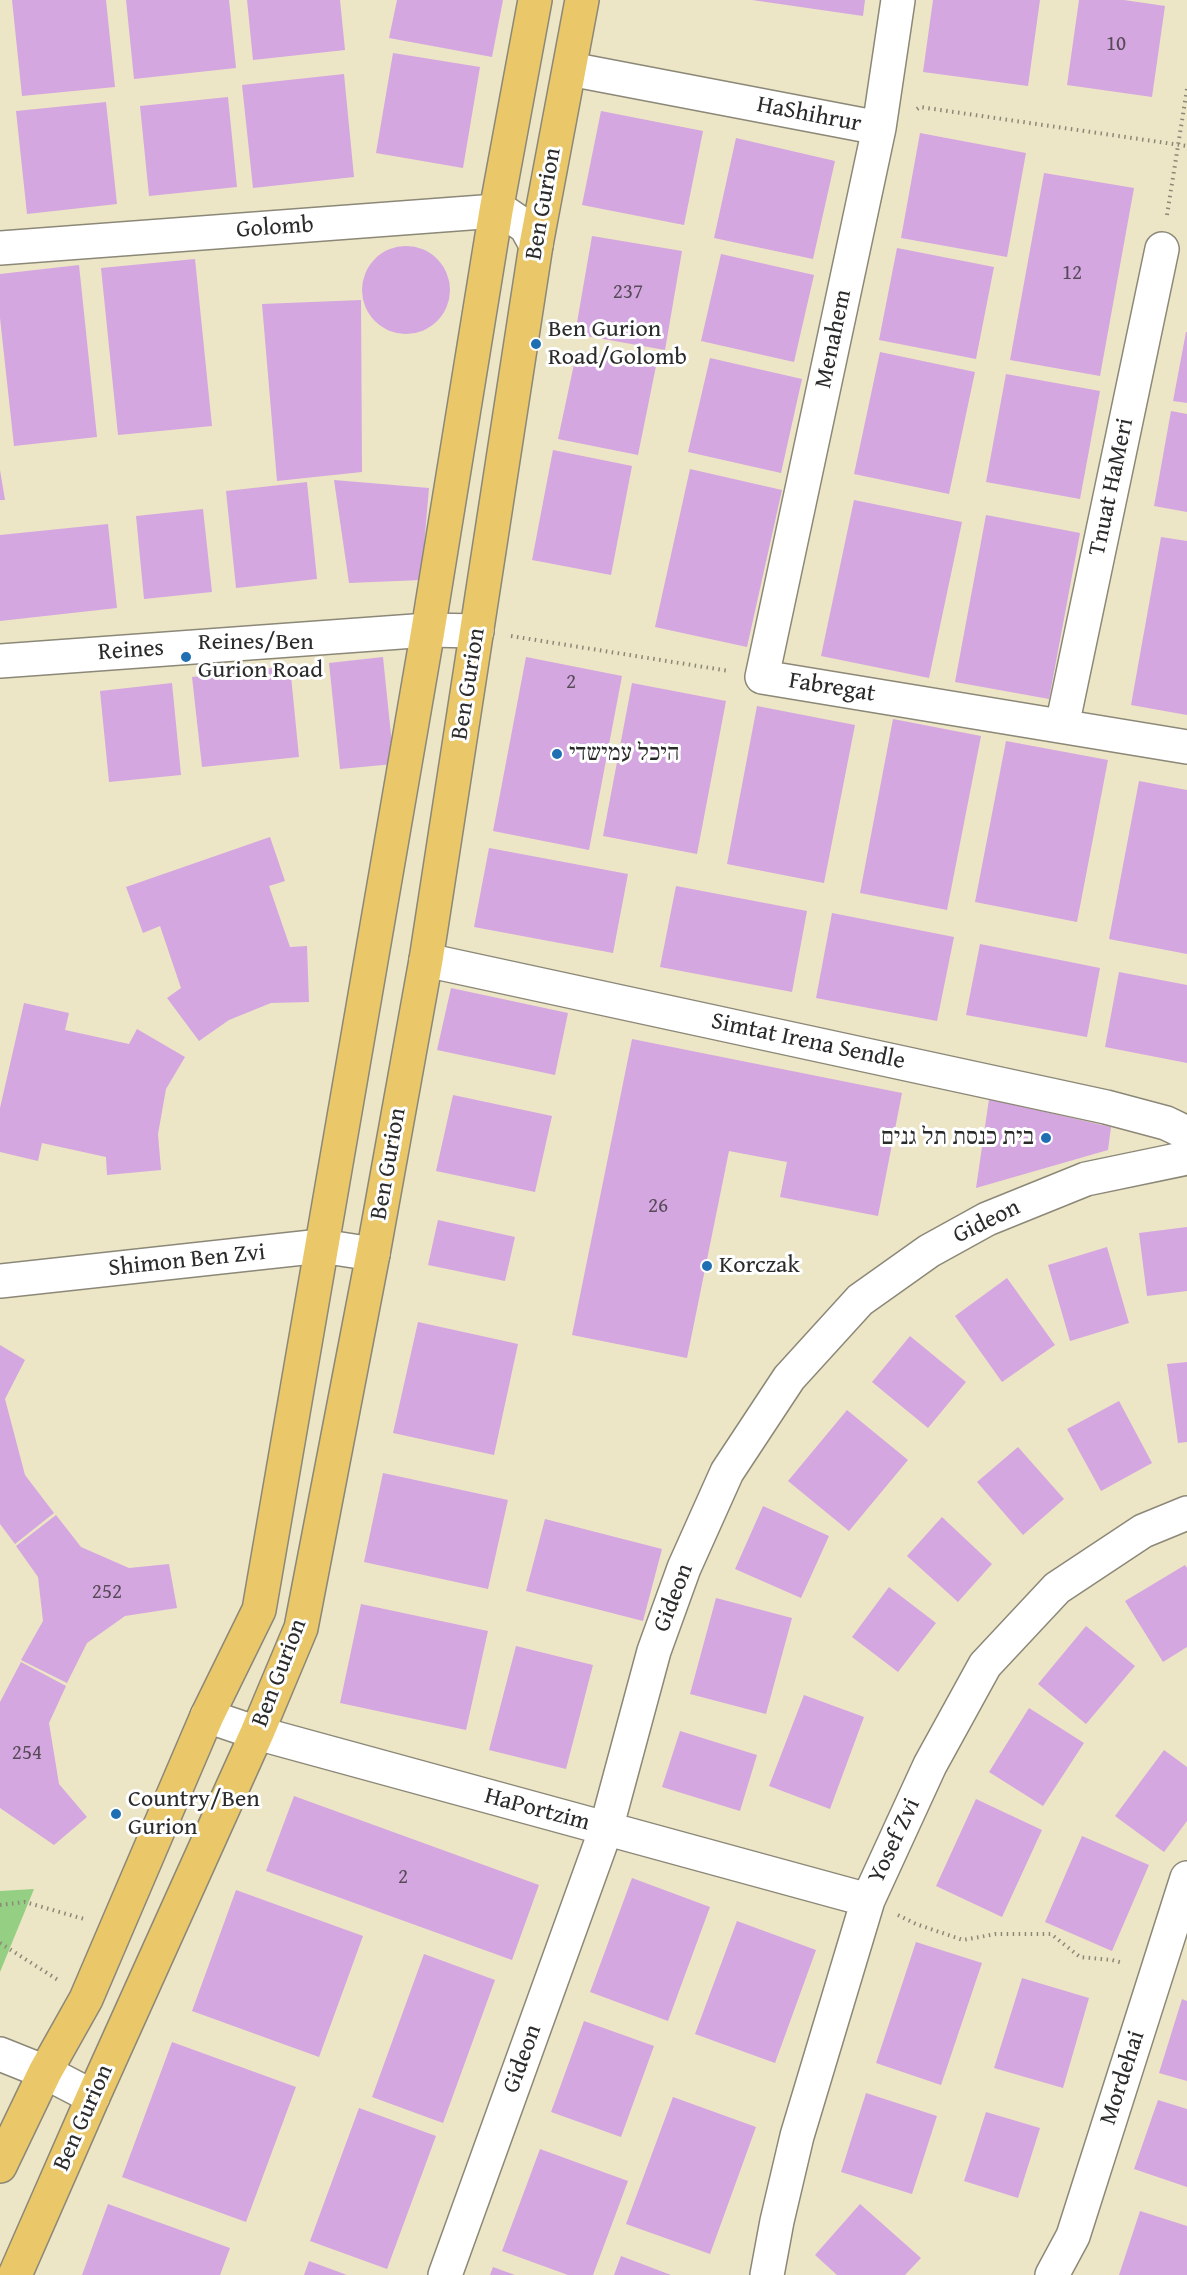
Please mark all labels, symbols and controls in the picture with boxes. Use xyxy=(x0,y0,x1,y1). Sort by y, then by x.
house number: 10 xyxy=(1106,32,1126,58)
street label: HaShihrur xyxy=(754,91,864,139)
street label: Ben Gurion xyxy=(520,146,568,262)
street label: Golomb xyxy=(235,211,315,245)
house number: 12 xyxy=(1062,261,1082,287)
house number: 237 xyxy=(613,280,643,306)
street label: Menahem xyxy=(810,287,858,391)
place label: Ben Gurion Road/Golomb xyxy=(548,316,687,372)
marker: Ben Gurion Road/Golomb xyxy=(529,337,543,351)
street label: Tnuat HaMeri xyxy=(1083,416,1141,558)
street label: Ben Gurion xyxy=(446,626,492,742)
place label: Reines/Ben Gurion Road xyxy=(198,629,323,685)
street label: Reines xyxy=(97,634,165,668)
marker: Reines/Ben Gurion Road xyxy=(179,650,193,664)
street label: Fabregat xyxy=(787,667,877,709)
house number: 2 xyxy=(566,670,576,696)
place label: היכל עמישדי xyxy=(569,740,680,768)
marker: היכל עמישדי xyxy=(550,747,564,761)
street label: Simtat Irena Sendle xyxy=(709,1007,907,1077)
street label: Ben Gurion xyxy=(365,1106,413,1222)
place label: בית כנסת תל גנים xyxy=(881,1124,1034,1152)
marker: בית כנסת תל גנים xyxy=(1039,1131,1053,1145)
house number: 26 xyxy=(648,1194,668,1220)
street label: Gideon xyxy=(949,1194,1025,1250)
street label: Shimon Ben Zvi xyxy=(107,1238,267,1284)
place label: Korczak xyxy=(719,1252,800,1280)
marker: Korczak xyxy=(700,1259,714,1273)
street label: Gideon xyxy=(648,1560,700,1636)
house number: 252 xyxy=(92,1580,122,1606)
street label: Ben Gurion xyxy=(246,1615,314,1731)
house number: 254 xyxy=(12,1741,42,1767)
street label: HaPortzim xyxy=(481,1782,593,1838)
place label: Country/Ben Gurion xyxy=(128,1786,260,1842)
street label: Yosef Zvi xyxy=(863,1794,927,1888)
marker: Country/Ben Gurion xyxy=(109,1807,123,1821)
house number: 2 xyxy=(398,1865,408,1891)
street label: Gideon xyxy=(497,2021,549,2097)
street label: Mordehai xyxy=(1094,2027,1152,2129)
street label: Ben Gurion xyxy=(48,2060,120,2176)

